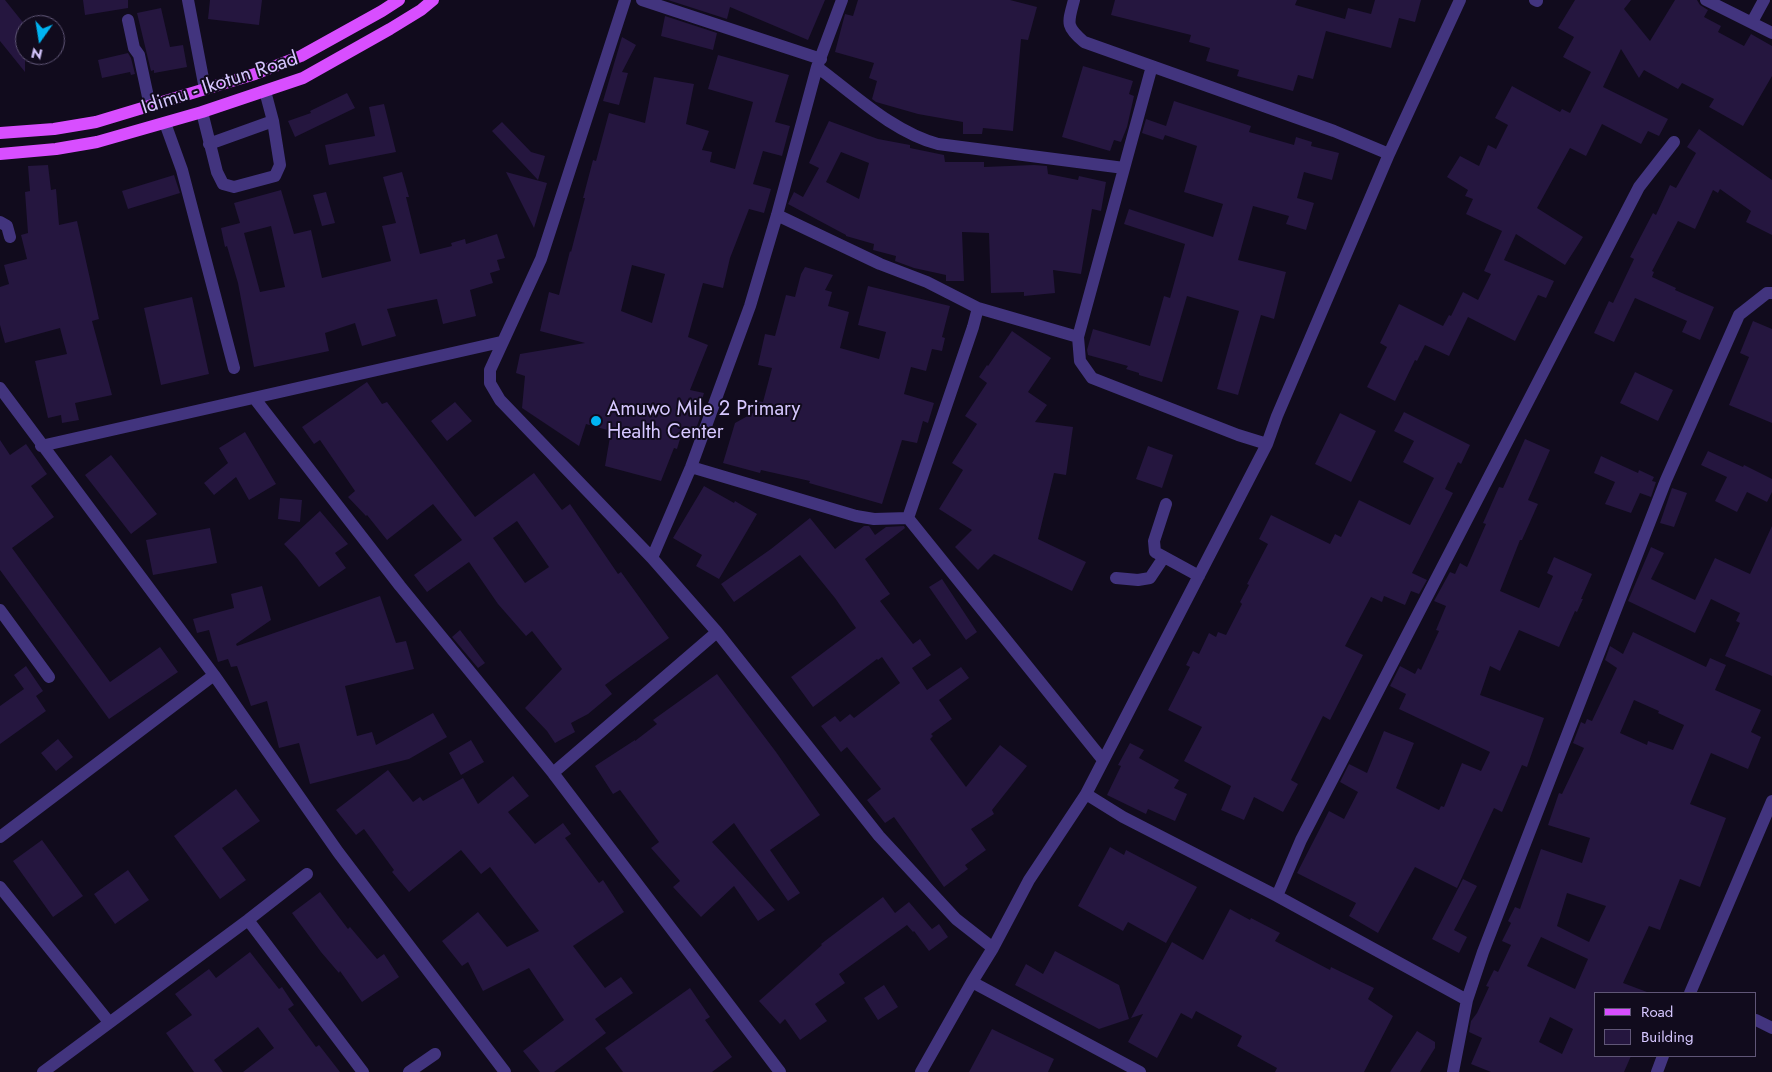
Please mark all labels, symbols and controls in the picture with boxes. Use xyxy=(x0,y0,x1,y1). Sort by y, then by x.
north arrow xyxy=(15,15,65,65)
text: N xyxy=(29,43,45,65)
street label: Idimu - Ikotun Road xyxy=(139,47,301,121)
place label: Amuwo Mile 2 Primary Health Center xyxy=(607,398,800,445)
marker: Amuwo Mile 2 Primary Health Center xyxy=(589,414,603,428)
legend xyxy=(1594,992,1757,1057)
text: Road xyxy=(1641,1001,1673,1023)
text: Building xyxy=(1641,1026,1693,1048)

